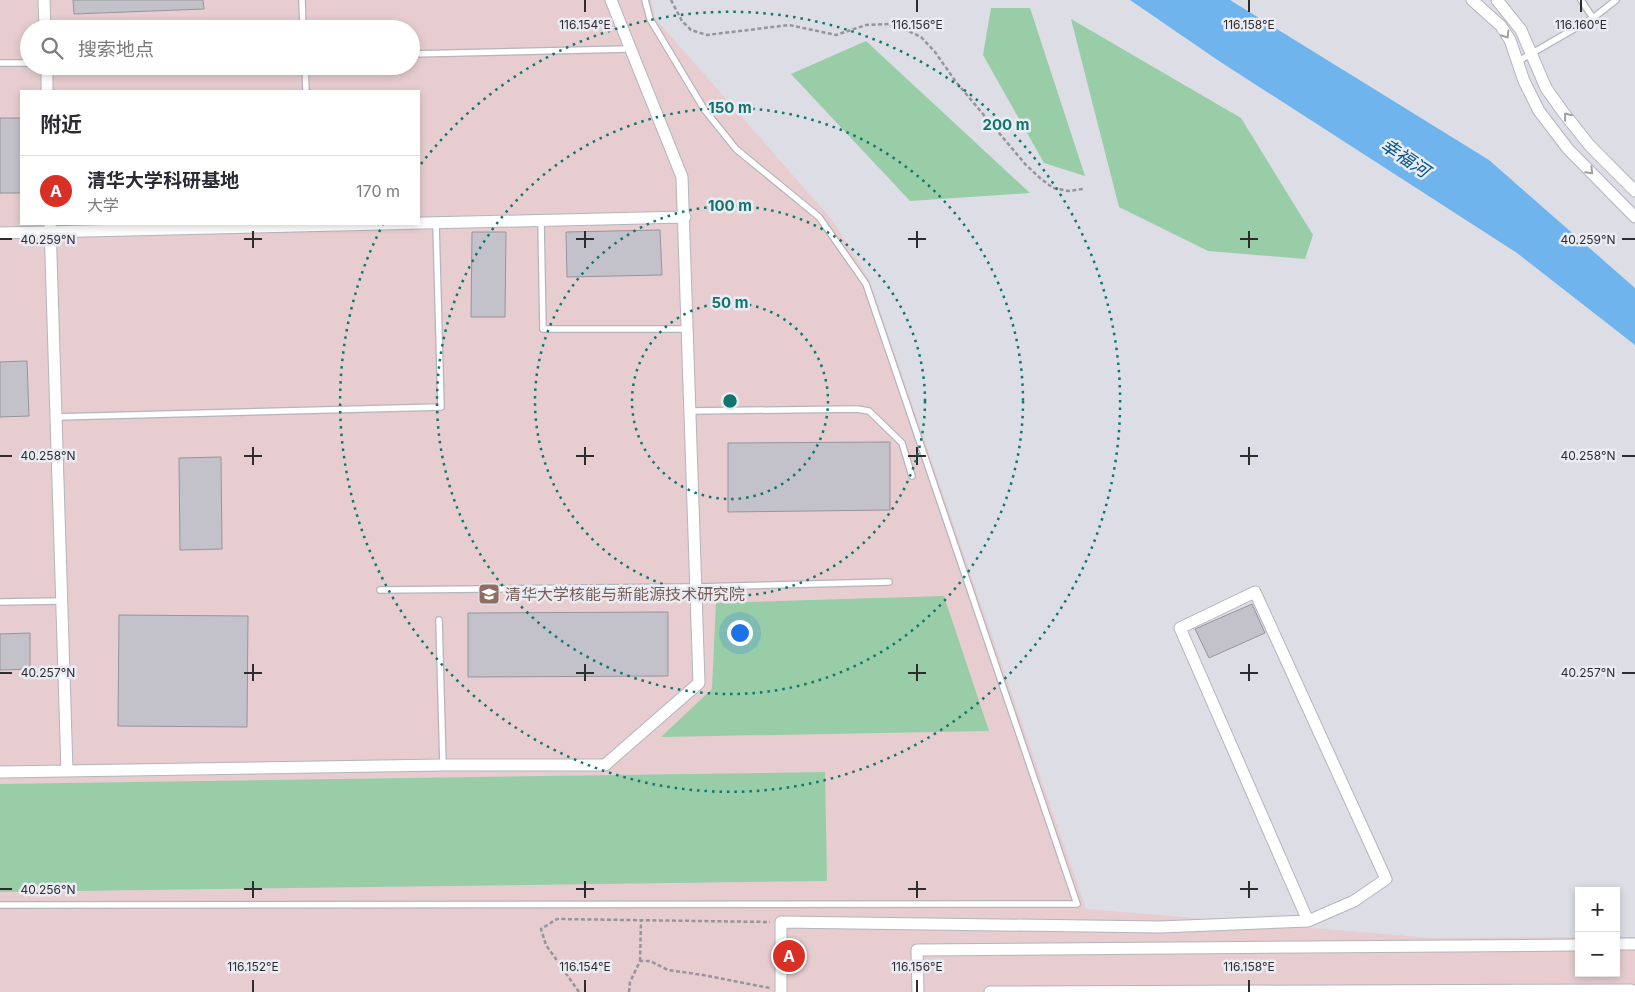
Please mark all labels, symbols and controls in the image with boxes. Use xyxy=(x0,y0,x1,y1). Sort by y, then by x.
text: 116.154°E xyxy=(559,17,611,32)
text: 116.156°E xyxy=(891,17,943,32)
text: 116.158°E xyxy=(1223,17,1275,32)
text: 116.160°E xyxy=(1555,17,1607,32)
search box xyxy=(20,20,420,75)
one-way arrow xyxy=(1500,29,1509,38)
icon: search xyxy=(38,34,66,62)
text: 搜索地点 xyxy=(78,38,154,61)
text: 150 m xyxy=(708,98,752,117)
text: 附近 xyxy=(40,112,82,137)
one-way arrow xyxy=(1564,113,1572,122)
text: 200 m xyxy=(983,115,1029,134)
water label: 幸福河 xyxy=(1377,134,1436,183)
one-way arrow xyxy=(1584,165,1593,174)
text: 清华大学科研基地 xyxy=(87,169,239,192)
text: A xyxy=(50,181,62,201)
text: 170 m xyxy=(356,181,400,201)
text: 大学 xyxy=(87,195,119,215)
text: 100 m xyxy=(708,196,752,215)
text: 40.259°N xyxy=(20,232,76,247)
text: 40.259°N xyxy=(1560,232,1616,247)
text: 50 m xyxy=(712,293,748,312)
centre of rings xyxy=(721,392,739,410)
text: 40.258°N xyxy=(21,448,75,463)
text: 40.258°N xyxy=(1561,448,1615,463)
school or university icon: 清华大学核能与新能源技术研究院 xyxy=(477,582,501,606)
place label: 清华大学核能与新能源技术研究院 xyxy=(505,584,745,604)
your location xyxy=(727,620,753,646)
text: 40.257°N xyxy=(21,665,75,680)
text: 40.257°N xyxy=(1561,665,1615,680)
text: 40.256°N xyxy=(20,882,76,897)
map controls xyxy=(1575,887,1620,977)
button: + xyxy=(1575,887,1620,932)
button: − xyxy=(1575,932,1620,977)
pin: A xyxy=(773,937,805,975)
text: 116.152°E xyxy=(227,959,279,974)
text: 116.154°E xyxy=(559,959,611,974)
text: 116.156°E xyxy=(891,959,943,974)
text: 116.158°E xyxy=(1223,959,1275,974)

